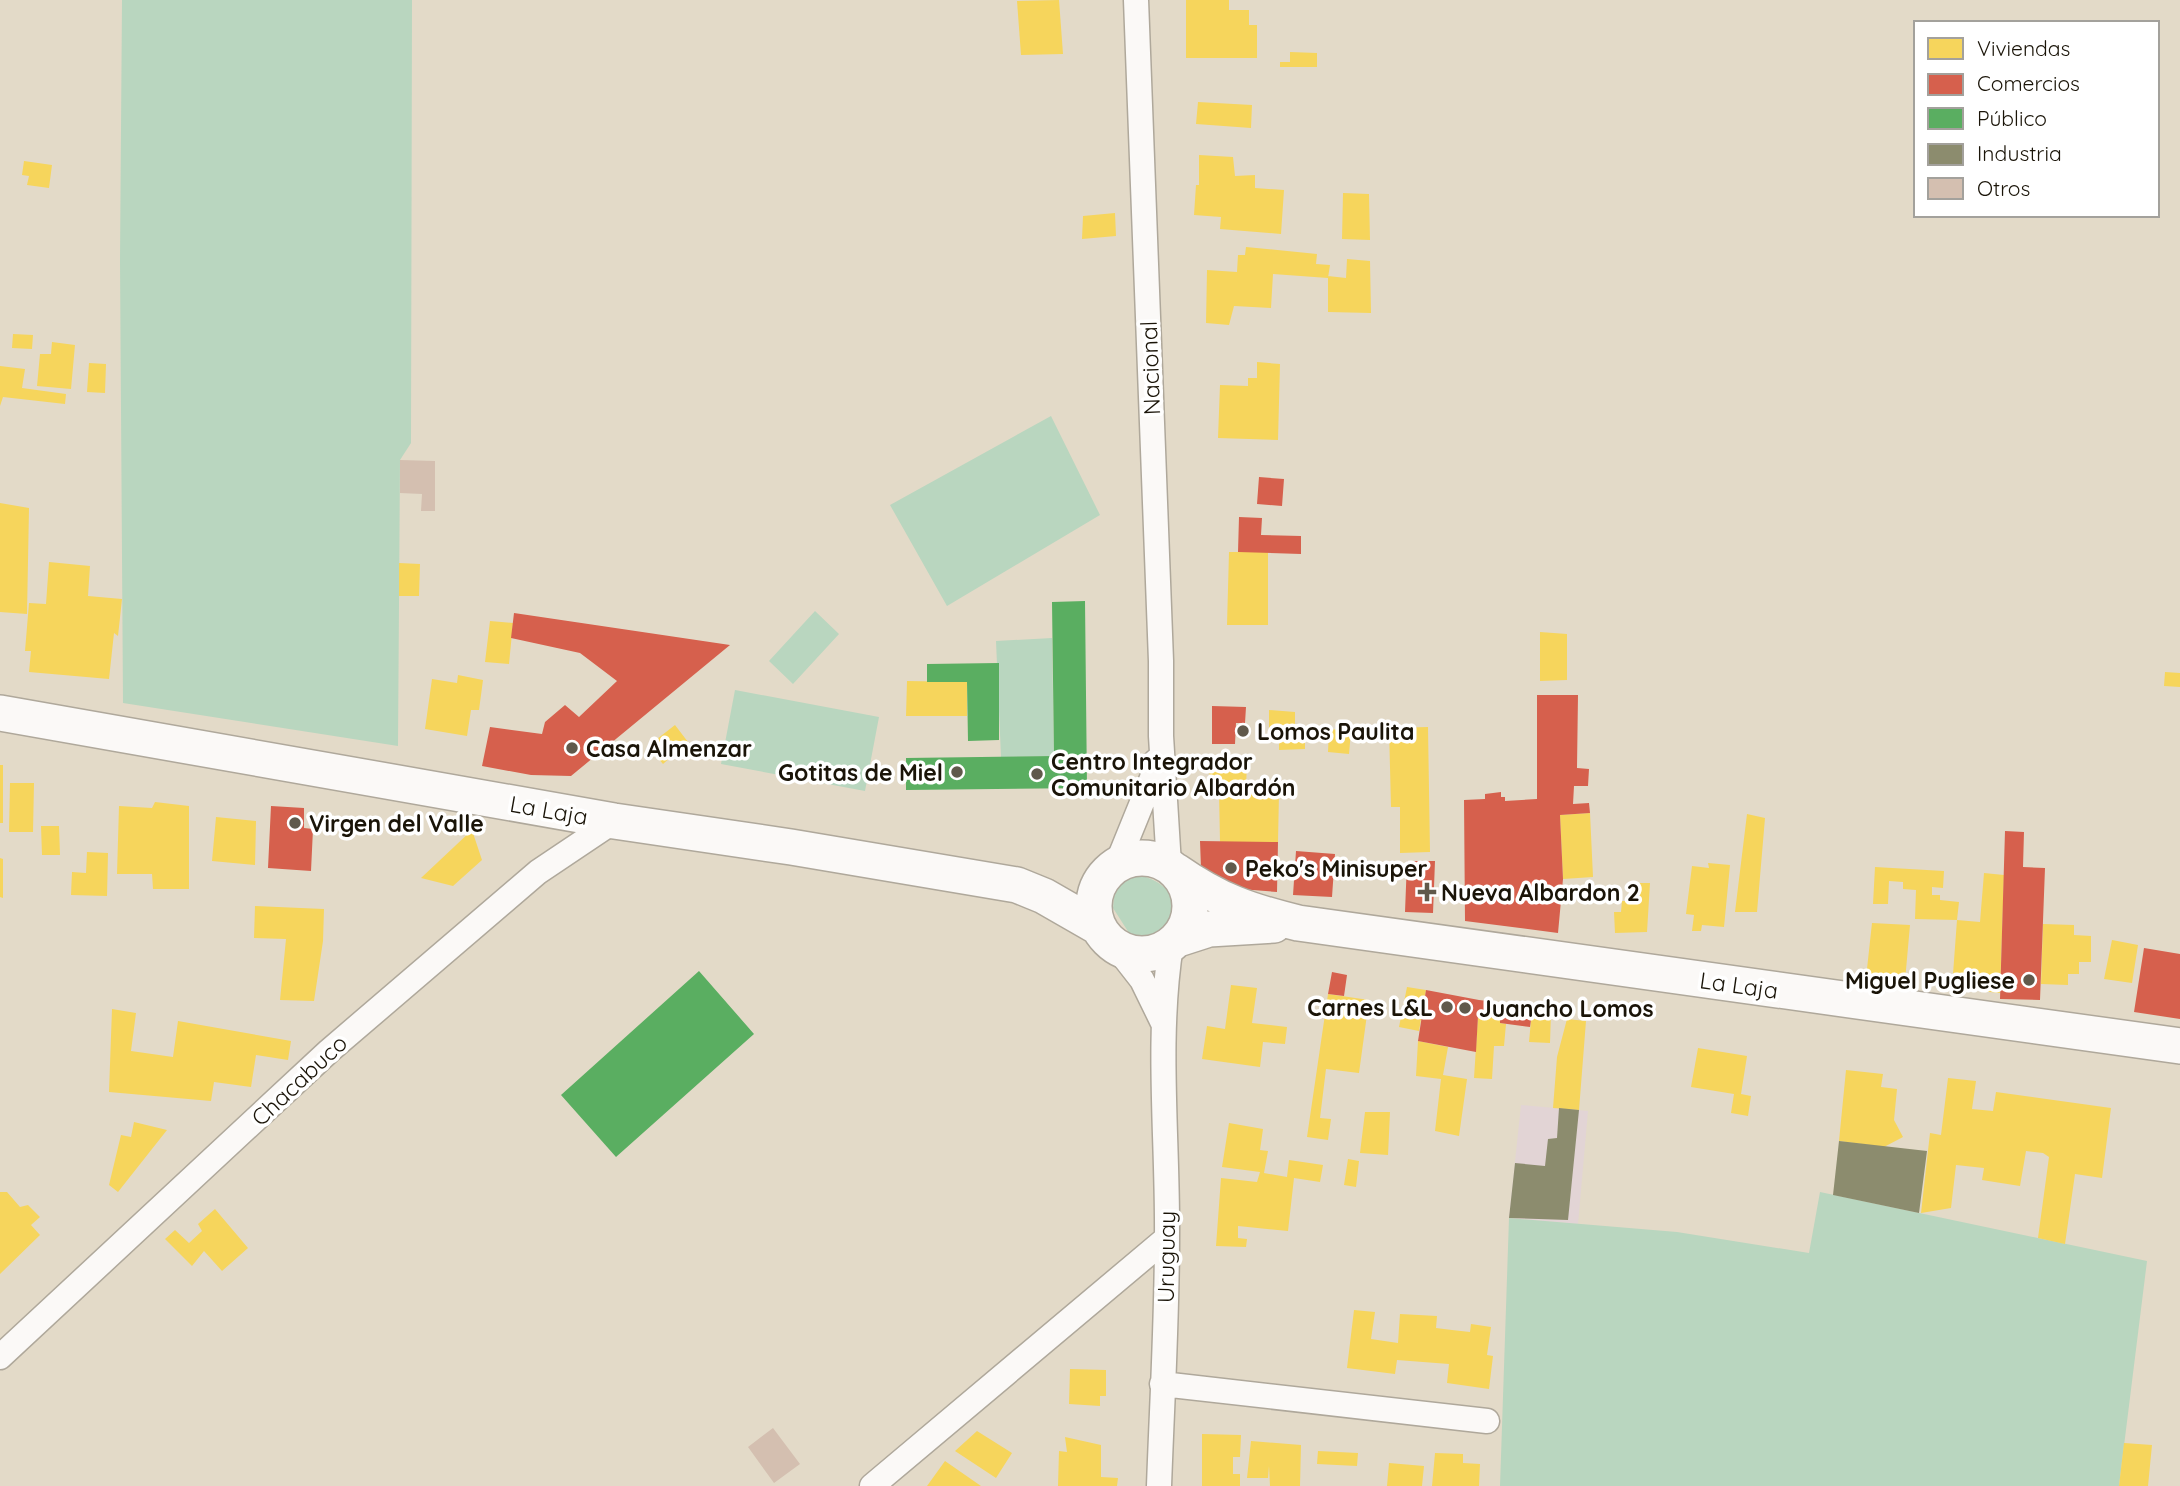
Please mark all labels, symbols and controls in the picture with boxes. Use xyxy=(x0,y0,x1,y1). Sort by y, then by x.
legend xyxy=(1914,21,2159,217)
text: Viviendas xyxy=(1977,35,2070,61)
text: Comercios xyxy=(1977,70,2080,96)
text: Público xyxy=(1977,105,2047,131)
text: Industria xyxy=(1977,140,2062,166)
text: Otros xyxy=(1977,175,2030,201)
street label: Nacional xyxy=(1134,321,1166,415)
place label: Lomos Paulita xyxy=(1257,717,1414,746)
marker: Lomos Paulita xyxy=(1235,723,1251,739)
place label: Casa Almenzar xyxy=(586,734,752,763)
marker: Casa Almenzar xyxy=(564,740,580,756)
place label: Centro Integrador Comunitario Albardón xyxy=(1051,747,1295,802)
place label: Gotitas de Miel xyxy=(778,758,943,787)
marker: Gotitas de Miel xyxy=(949,764,965,780)
marker: Centro Integrador Comunitario Albardón xyxy=(1029,766,1045,782)
street label: La Laja xyxy=(508,789,590,831)
place label: Virgen del Valle xyxy=(309,809,484,838)
marker: Virgen del Valle xyxy=(287,815,303,831)
place label: Peko's Minisuper xyxy=(1245,854,1428,883)
marker: Peko's Minisuper xyxy=(1223,860,1239,876)
place label: Nueva Albardon 2 xyxy=(1441,878,1640,907)
marker: Nueva Albardon 2 xyxy=(1419,884,1435,900)
street label: La Laja xyxy=(1698,965,1780,1005)
place label: Miguel Pugliese xyxy=(1845,966,2015,995)
marker: Miguel Pugliese xyxy=(2021,972,2037,988)
place label: Carnes L&L xyxy=(1307,993,1433,1022)
place label: Juancho Lomos xyxy=(1479,994,1654,1023)
marker: Carnes L&L xyxy=(1439,999,1455,1015)
marker: Juancho Lomos xyxy=(1457,1000,1473,1016)
street label: Chacabuco xyxy=(245,1028,353,1132)
street label: Uruguay xyxy=(1151,1211,1181,1303)

